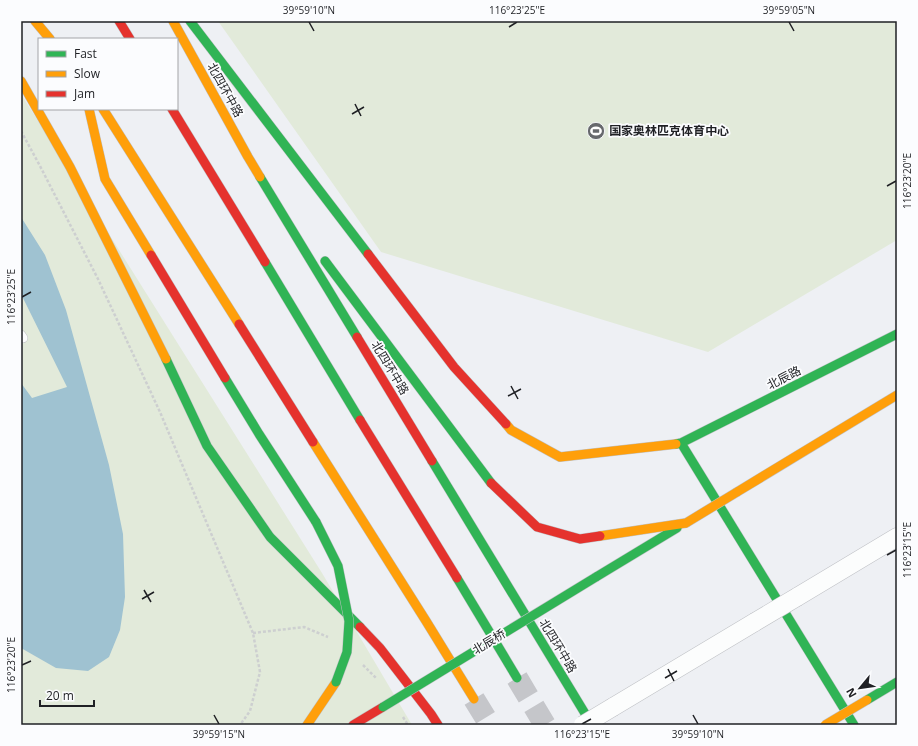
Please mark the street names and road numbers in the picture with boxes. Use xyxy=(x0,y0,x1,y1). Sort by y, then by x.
street label: 北四环中路 xyxy=(203,59,247,120)
street label: 北四环中路 xyxy=(368,338,413,398)
street label: 北辰路 xyxy=(764,362,804,393)
street label: 北四环中路 xyxy=(536,616,581,676)
street label: 北辰桥 xyxy=(469,625,509,658)

